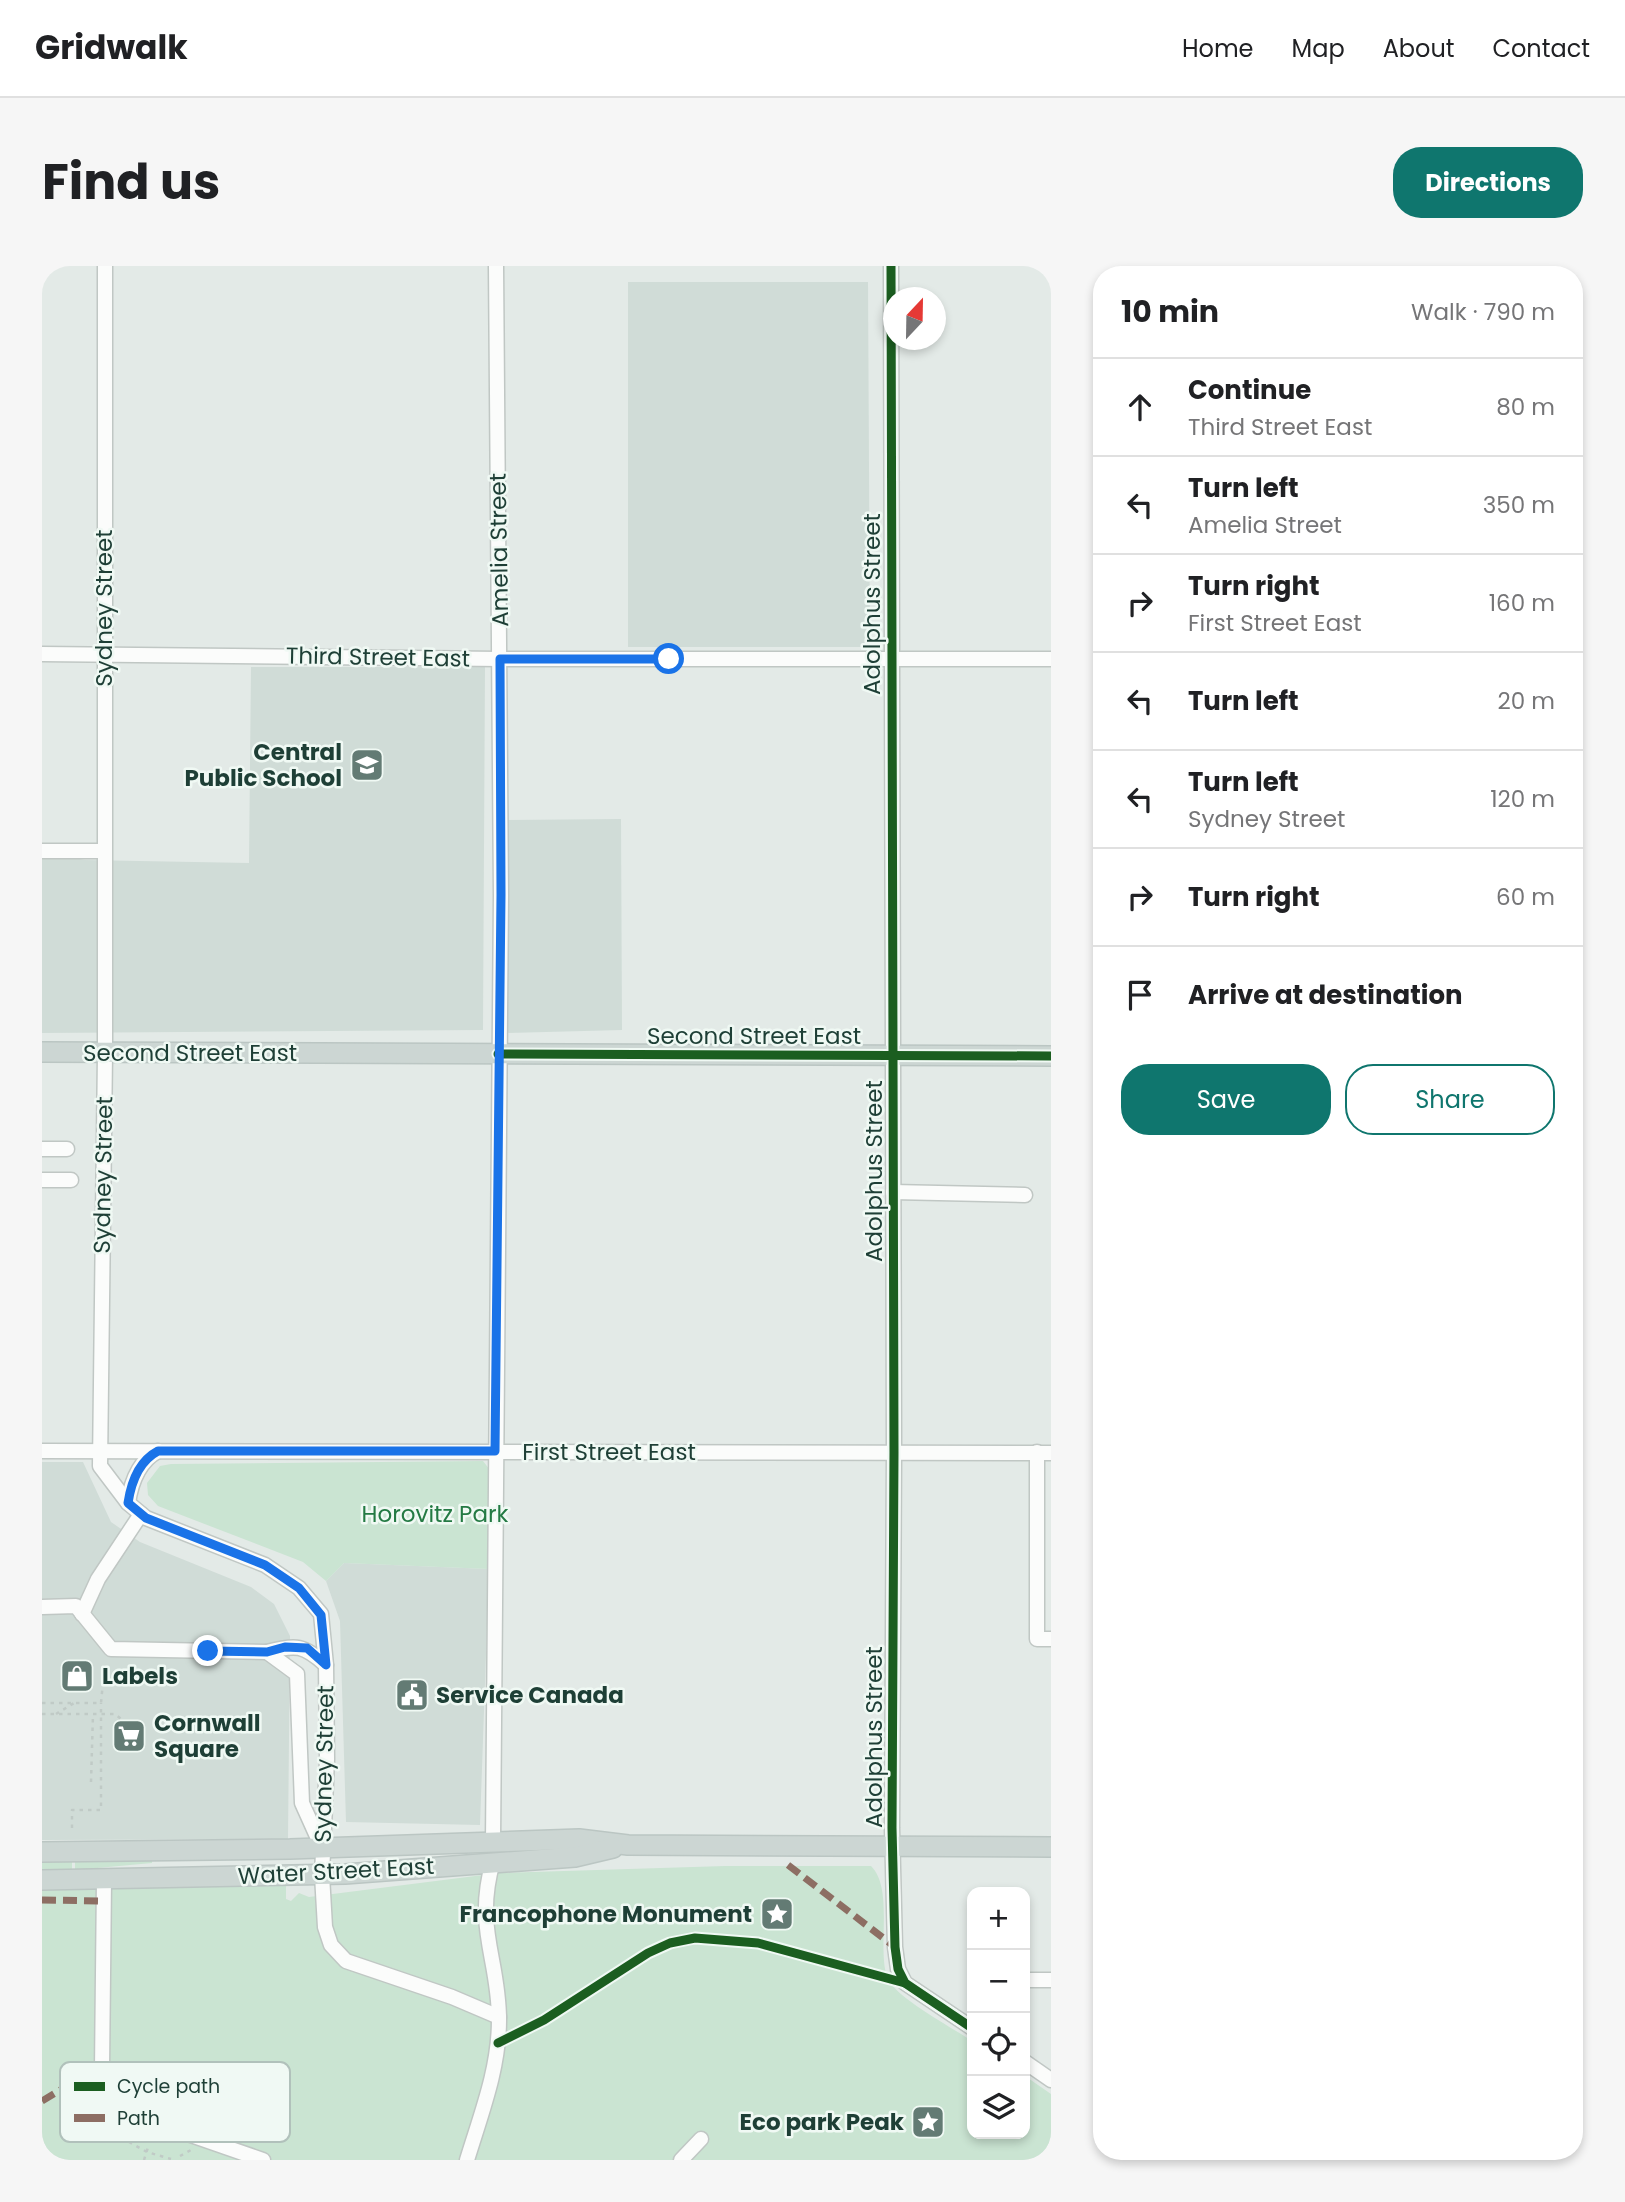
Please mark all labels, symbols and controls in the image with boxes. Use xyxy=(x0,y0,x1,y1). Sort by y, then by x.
text: Gridwalk xyxy=(35,24,188,71)
text: Home xyxy=(1182,32,1254,65)
text: Map xyxy=(1292,32,1345,65)
text: About xyxy=(1383,32,1454,65)
text: Contact xyxy=(1492,32,1590,65)
button: Directions xyxy=(1393,147,1583,218)
text: Find us xyxy=(42,148,220,216)
north arrow xyxy=(883,287,946,350)
text: 10 min xyxy=(1121,290,1219,333)
text: Walk · 790 m xyxy=(1411,296,1555,328)
text: Continue xyxy=(1188,372,1311,408)
icon: ahead xyxy=(1121,388,1159,426)
text: 80 m xyxy=(1496,391,1555,423)
text: Third Street East xyxy=(1188,411,1372,443)
text: Turn left xyxy=(1188,470,1299,506)
street label: Amelia Street xyxy=(482,473,516,627)
icon: left xyxy=(1121,486,1159,524)
text: 350 m xyxy=(1483,489,1555,521)
text: Amelia Street xyxy=(1188,509,1342,541)
street label: Adolphus Street xyxy=(856,513,888,695)
street label: Sydney Street xyxy=(88,529,120,687)
text: Turn right xyxy=(1188,568,1320,604)
icon: right xyxy=(1121,584,1159,622)
text: 160 m xyxy=(1489,587,1555,619)
text: First Street East xyxy=(1188,607,1362,639)
street label: Third Street East xyxy=(286,639,470,675)
route start xyxy=(653,643,684,674)
icon: left xyxy=(1121,682,1159,720)
text: Turn left xyxy=(1188,683,1299,719)
text: 20 m xyxy=(1497,685,1555,717)
place label: Central Public School xyxy=(185,736,342,794)
school or university icon: Central Public School xyxy=(348,746,386,784)
text: Turn left xyxy=(1188,764,1299,800)
icon: left xyxy=(1121,780,1159,818)
text: 120 m xyxy=(1490,783,1555,815)
text: Sydney Street xyxy=(1188,803,1345,835)
icon: right xyxy=(1121,878,1159,916)
text: Turn right xyxy=(1188,879,1320,915)
text: 60 m xyxy=(1496,881,1555,913)
icon: arrive xyxy=(1121,976,1159,1014)
text: Arrive at destination xyxy=(1188,977,1463,1013)
street label: Second Street East xyxy=(647,1020,861,1052)
street label: Second Street East xyxy=(83,1037,297,1069)
button: Save xyxy=(1121,1064,1331,1135)
button: Share xyxy=(1345,1064,1555,1135)
street label: Adolphus Street xyxy=(858,1080,890,1262)
street label: Sydney Street xyxy=(86,1096,120,1254)
street label: First Street East xyxy=(522,1436,696,1468)
park label: Horovitz Park xyxy=(362,1498,509,1530)
route end xyxy=(192,1635,223,1666)
street label: Adolphus Street xyxy=(858,1646,890,1828)
shop icon: Labels xyxy=(58,1657,96,1695)
place label: Labels xyxy=(102,1660,178,1692)
public building icon: Service Canada xyxy=(393,1676,431,1714)
place label: Service Canada xyxy=(436,1679,624,1711)
street label: Sydney Street xyxy=(307,1685,341,1843)
place label: Cornwall Square xyxy=(154,1707,261,1765)
supermarket icon: Cornwall Square xyxy=(110,1717,148,1755)
street label: Water Street East xyxy=(237,1850,435,1892)
map controls xyxy=(967,1887,1030,2139)
button: + xyxy=(967,1887,1030,1950)
place icon: Francophone Monument xyxy=(758,1895,796,1933)
place label: Francophone Monument xyxy=(459,1898,752,1930)
button: − xyxy=(967,1950,1030,2013)
button: locate xyxy=(967,2013,1030,2076)
legend xyxy=(60,2062,290,2142)
text: Cycle path xyxy=(117,2073,220,2100)
button: layers xyxy=(967,2076,1030,2139)
place icon: Eco park Peak xyxy=(909,2103,947,2141)
text: Path xyxy=(117,2105,160,2132)
place label: Eco park Peak xyxy=(740,2106,905,2138)

